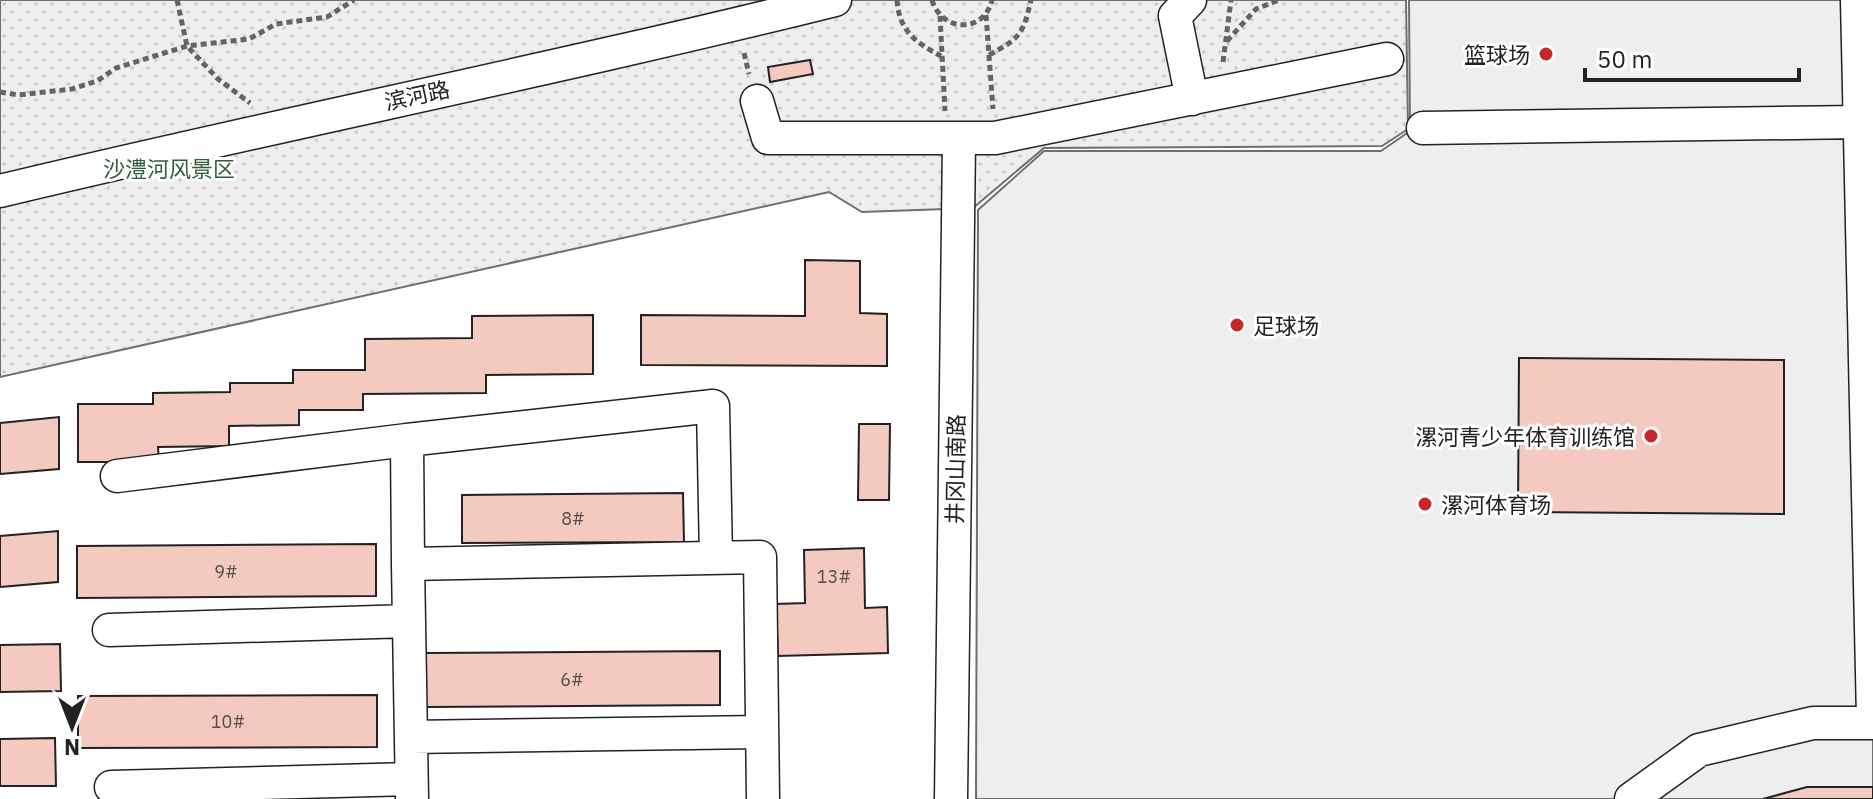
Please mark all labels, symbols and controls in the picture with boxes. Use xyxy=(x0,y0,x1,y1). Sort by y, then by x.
scale bar xyxy=(1585,32,1799,82)
place label: 篮球场 xyxy=(1464,40,1530,69)
text: 50 m xyxy=(1597,43,1652,75)
marker: 篮球场 xyxy=(1537,45,1555,63)
street label: 滨河路 xyxy=(382,74,452,116)
park label: 沙澧河风景区 xyxy=(103,154,235,183)
place label: 足球场 xyxy=(1253,311,1319,340)
marker: 足球场 xyxy=(1228,316,1246,334)
street label: 井冈山南路 xyxy=(940,414,970,524)
place label: 漯河青少年体育训练馆 xyxy=(1415,422,1635,451)
marker: 漯河青少年体育训练馆 xyxy=(1642,427,1660,445)
place label: 漯河体育场 xyxy=(1441,490,1551,519)
marker: 漯河体育场 xyxy=(1416,495,1434,513)
house number: 8# xyxy=(561,507,585,530)
house number: 9# xyxy=(214,560,238,583)
house number: 13# xyxy=(817,565,851,588)
house number: 6# xyxy=(560,668,584,691)
north arrow xyxy=(32,687,112,767)
house number: 10# xyxy=(211,710,245,733)
text: N xyxy=(64,733,80,762)

